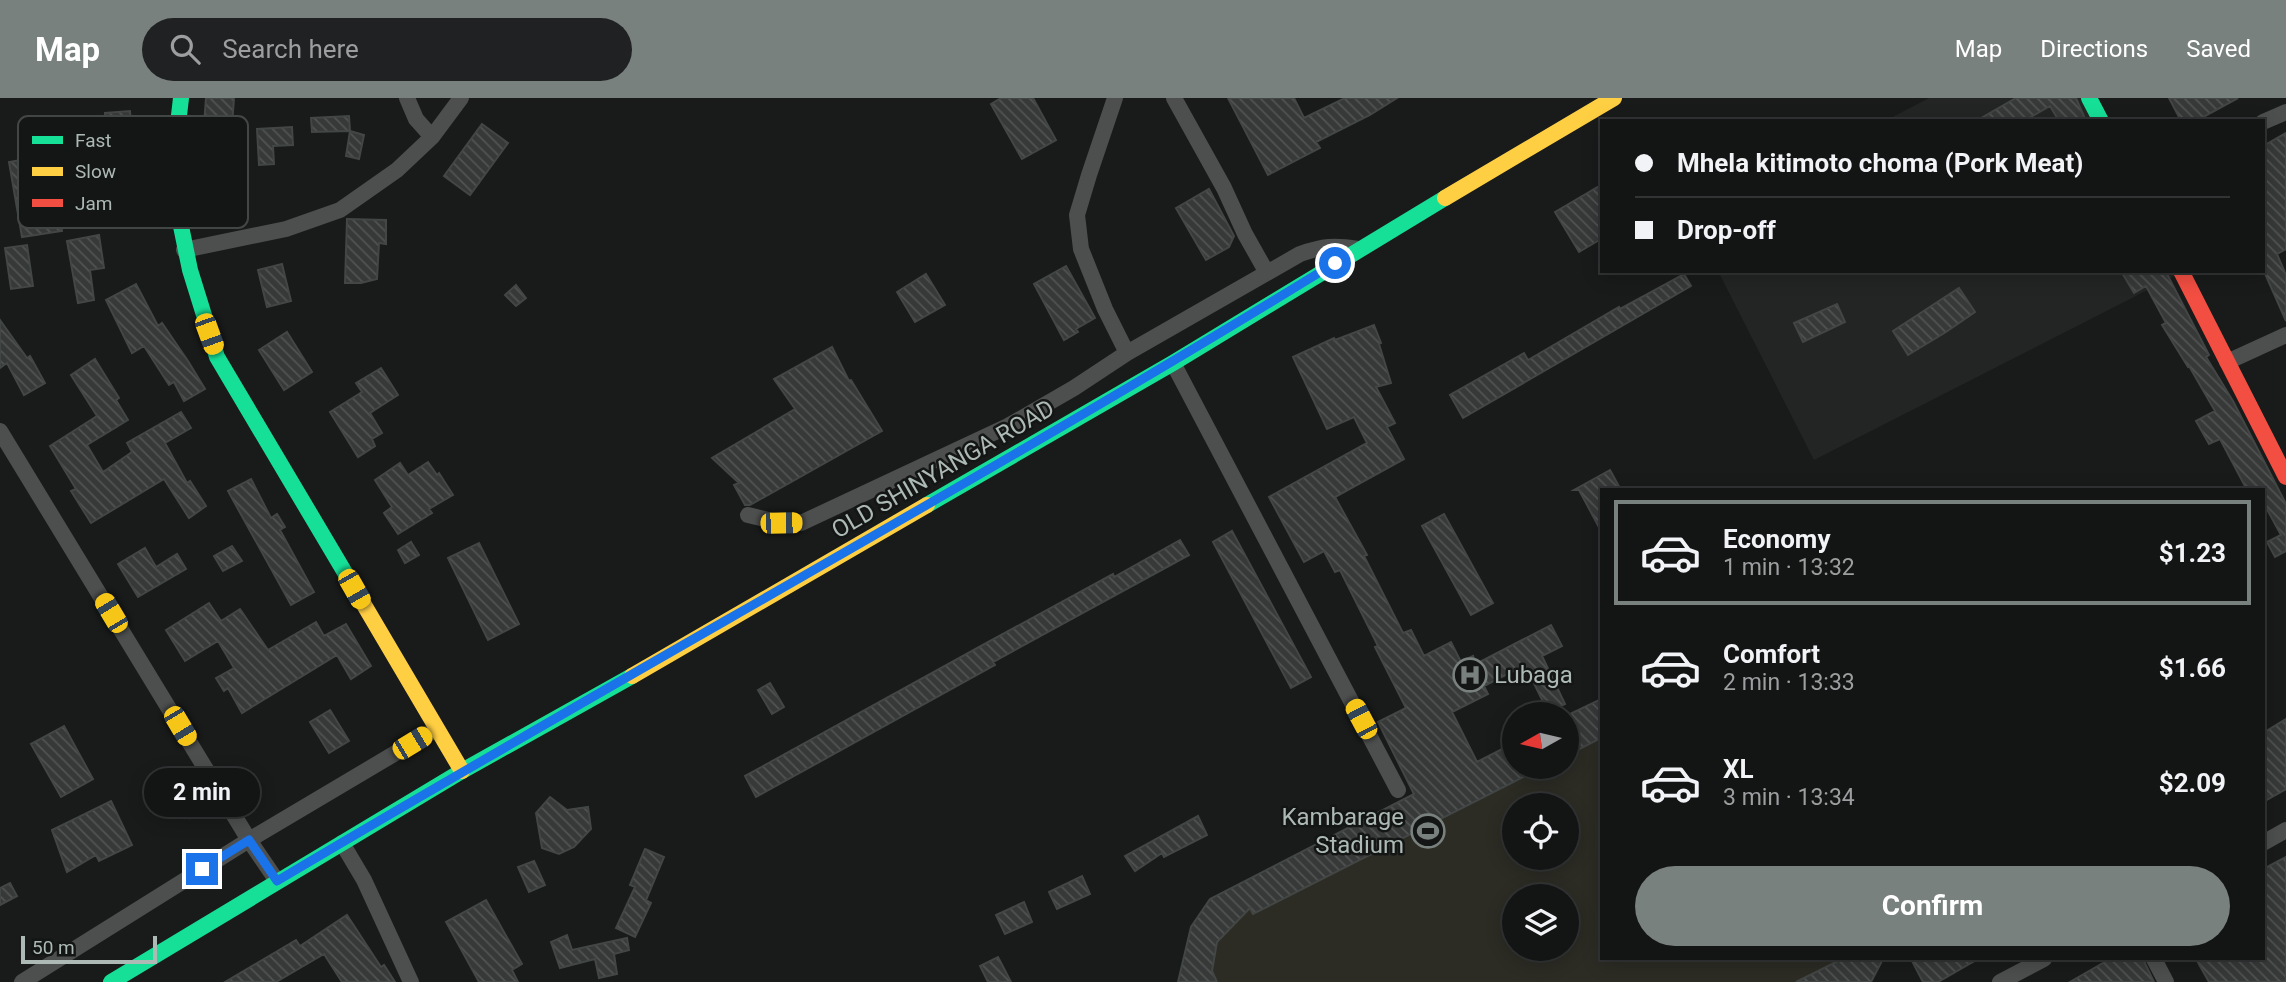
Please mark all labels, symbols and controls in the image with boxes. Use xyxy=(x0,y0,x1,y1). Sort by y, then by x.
search box xyxy=(142,18,632,81)
text: Map xyxy=(35,30,100,69)
icon: search xyxy=(166,30,204,68)
text: Search here xyxy=(222,34,359,64)
text: Map xyxy=(1955,35,2002,63)
text: Directions xyxy=(2040,35,2148,63)
text: Saved xyxy=(2186,35,2251,63)
legend xyxy=(18,116,248,228)
text: Fast xyxy=(75,129,112,152)
text: Mhela kitimoto choma (Pork Meat) xyxy=(1677,148,2083,178)
text: Slow xyxy=(75,160,116,183)
text: Jam xyxy=(75,192,112,215)
text: Drop-off xyxy=(1677,215,1776,245)
route start xyxy=(1319,247,1351,279)
car xyxy=(192,311,227,357)
street label: OLD SHINYANGA ROAD xyxy=(827,394,1059,544)
car xyxy=(760,512,803,534)
icon: car xyxy=(1639,521,1702,584)
text: Economy xyxy=(1723,524,1830,554)
text: $1.23 xyxy=(2159,538,2226,568)
text: 1 min · 13:32 xyxy=(1723,554,1855,581)
car xyxy=(335,566,374,612)
car xyxy=(92,590,131,636)
icon: car xyxy=(1639,636,1702,699)
text: Comfort xyxy=(1723,639,1820,669)
text: $1.66 xyxy=(2159,653,2226,683)
hospital icon: Lubaga xyxy=(1451,656,1489,694)
place label: Lubaga xyxy=(1494,661,1573,689)
text: 2 min · 13:33 xyxy=(1723,669,1855,696)
car xyxy=(1342,696,1381,742)
north arrow xyxy=(1502,702,1578,779)
map controls xyxy=(1502,702,1579,961)
car xyxy=(161,703,200,749)
car xyxy=(389,723,436,763)
icon: car xyxy=(1639,751,1702,814)
text: XL xyxy=(1723,754,1754,784)
callout: 2 min xyxy=(144,768,260,816)
text: $2.09 xyxy=(2159,768,2226,798)
text: 2 min xyxy=(173,779,231,806)
text: 3 min · 13:34 xyxy=(1723,784,1855,811)
button: locate xyxy=(1502,793,1579,870)
place label: Kambarage Stadium xyxy=(1281,803,1404,859)
sports icon: Kambarage Stadium xyxy=(1409,812,1447,850)
route end xyxy=(186,853,218,885)
button: Confirm xyxy=(1635,866,2230,946)
button: layers xyxy=(1502,884,1579,961)
scale bar xyxy=(21,933,158,965)
text: 50 m xyxy=(32,936,75,959)

